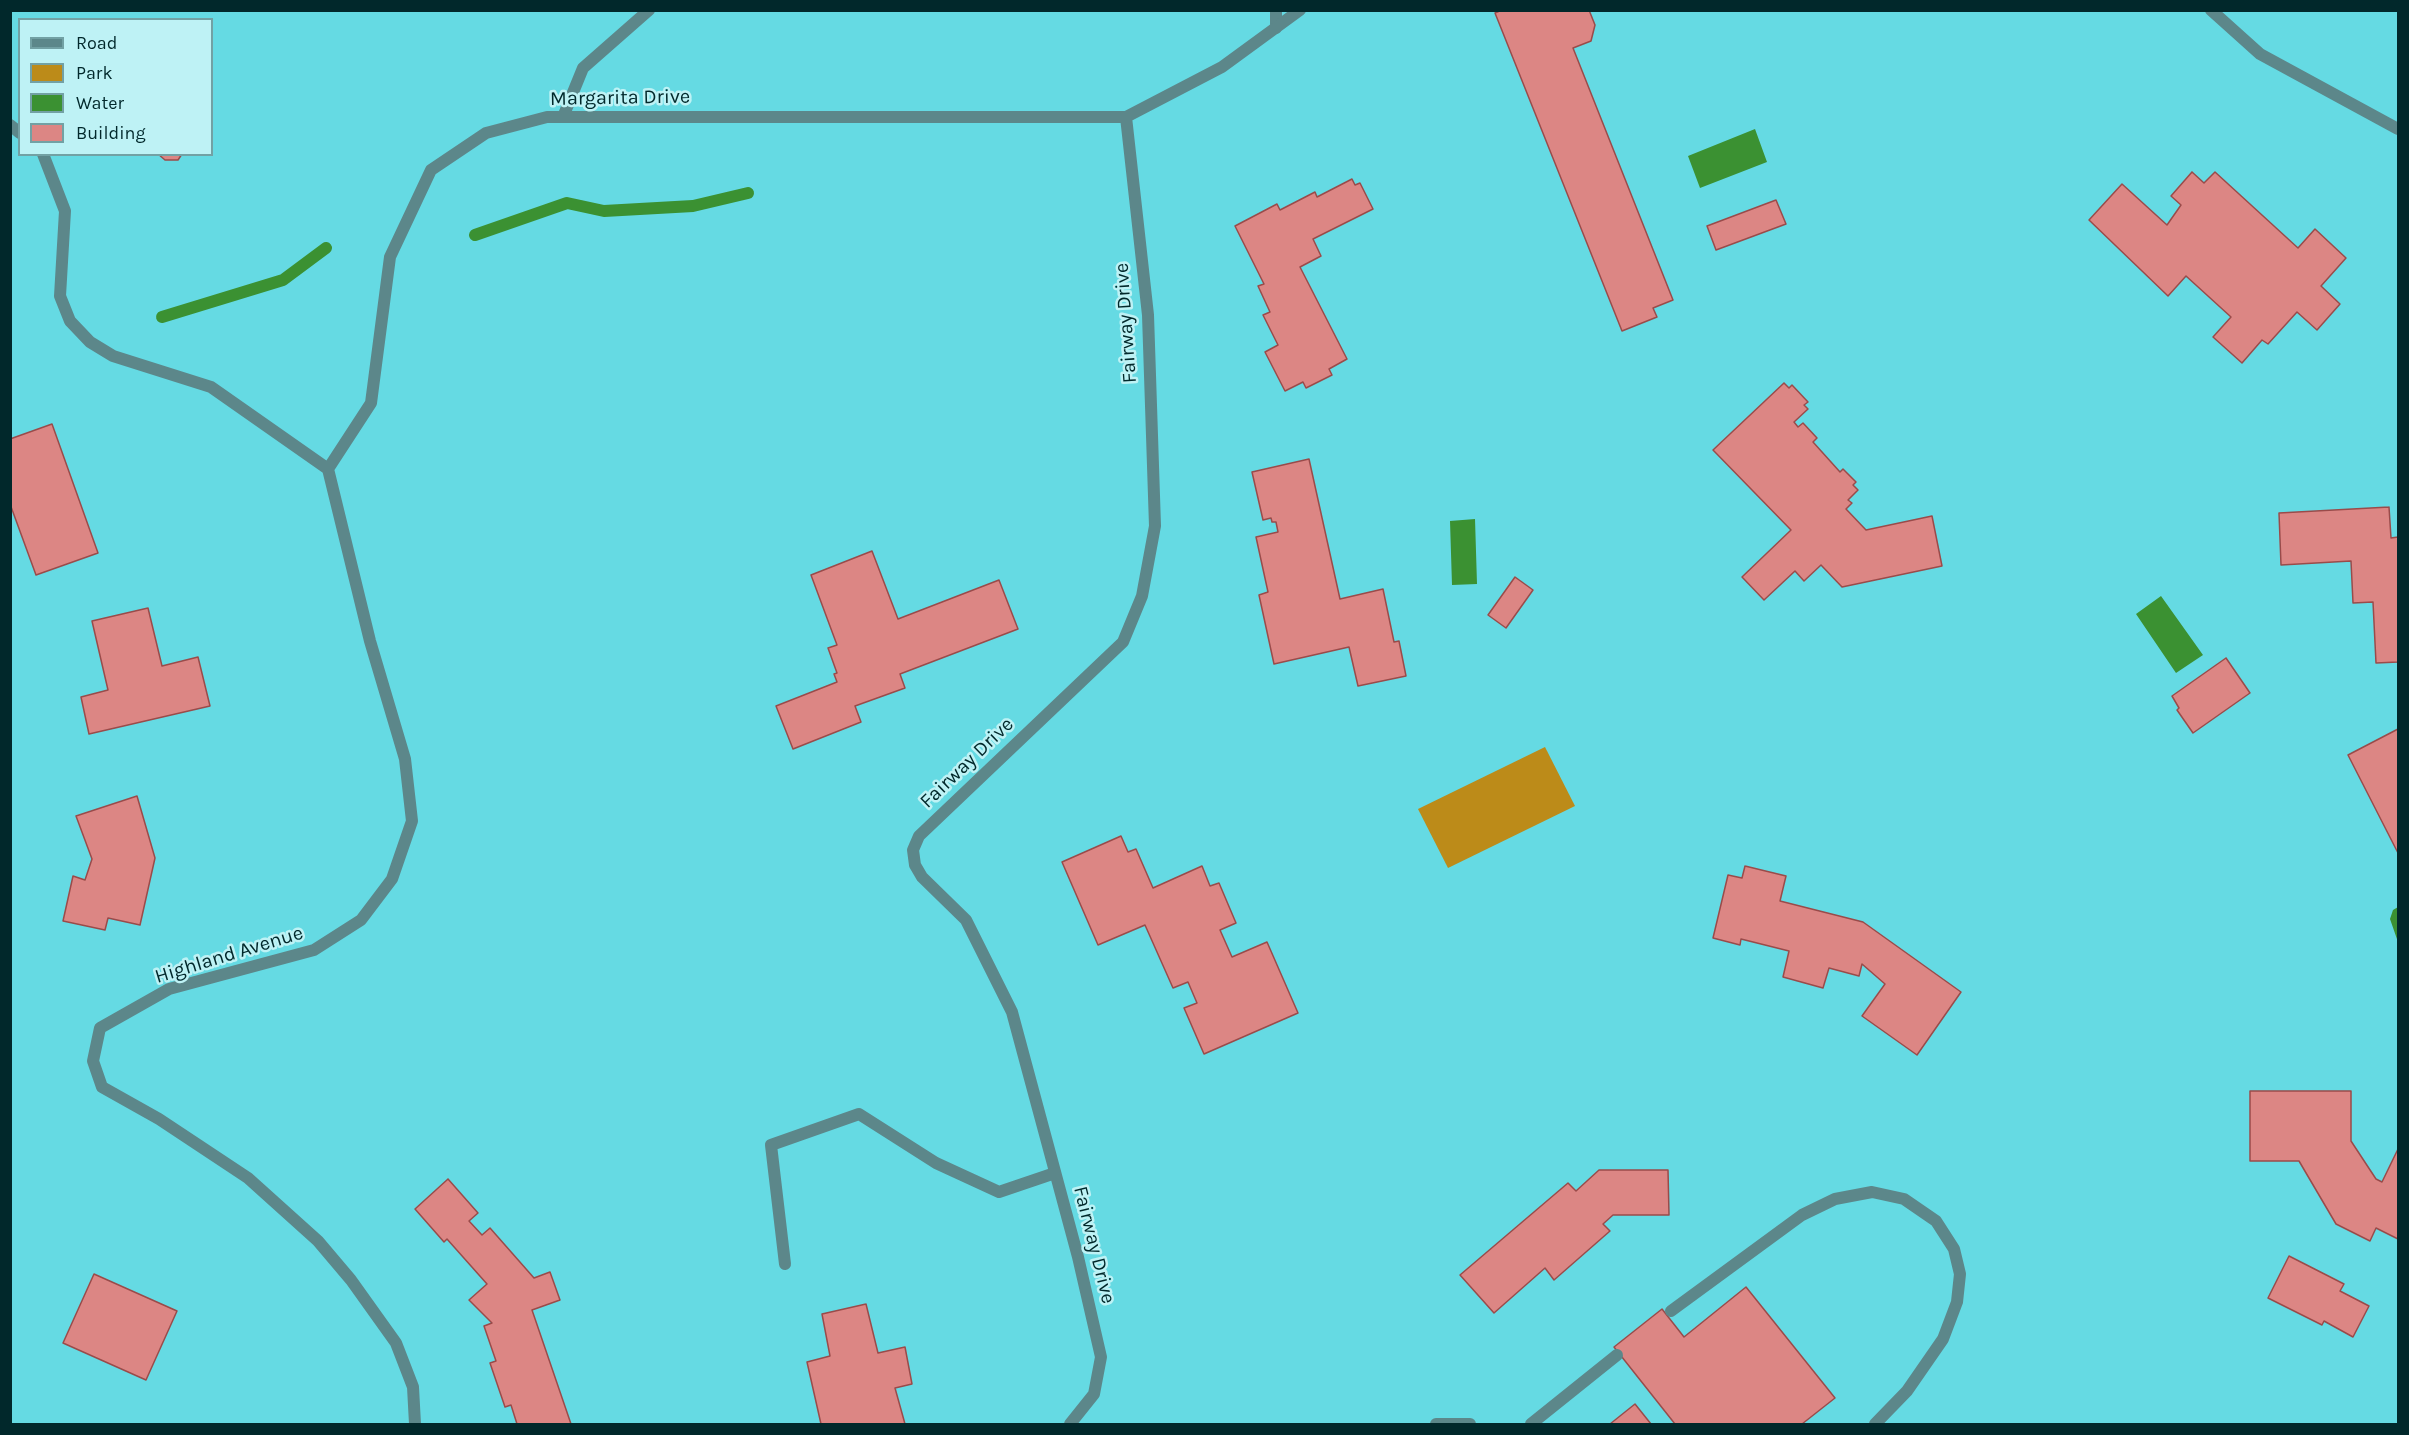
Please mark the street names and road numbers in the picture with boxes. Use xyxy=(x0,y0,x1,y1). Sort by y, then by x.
street label: Margarita Drive xyxy=(550,85,690,111)
street label: Fairway Drive xyxy=(1110,262,1142,384)
street label: Fairway Drive xyxy=(915,713,1019,813)
street label: Highland Avenue xyxy=(152,921,306,989)
street label: Fairway Drive xyxy=(1068,1184,1120,1306)

